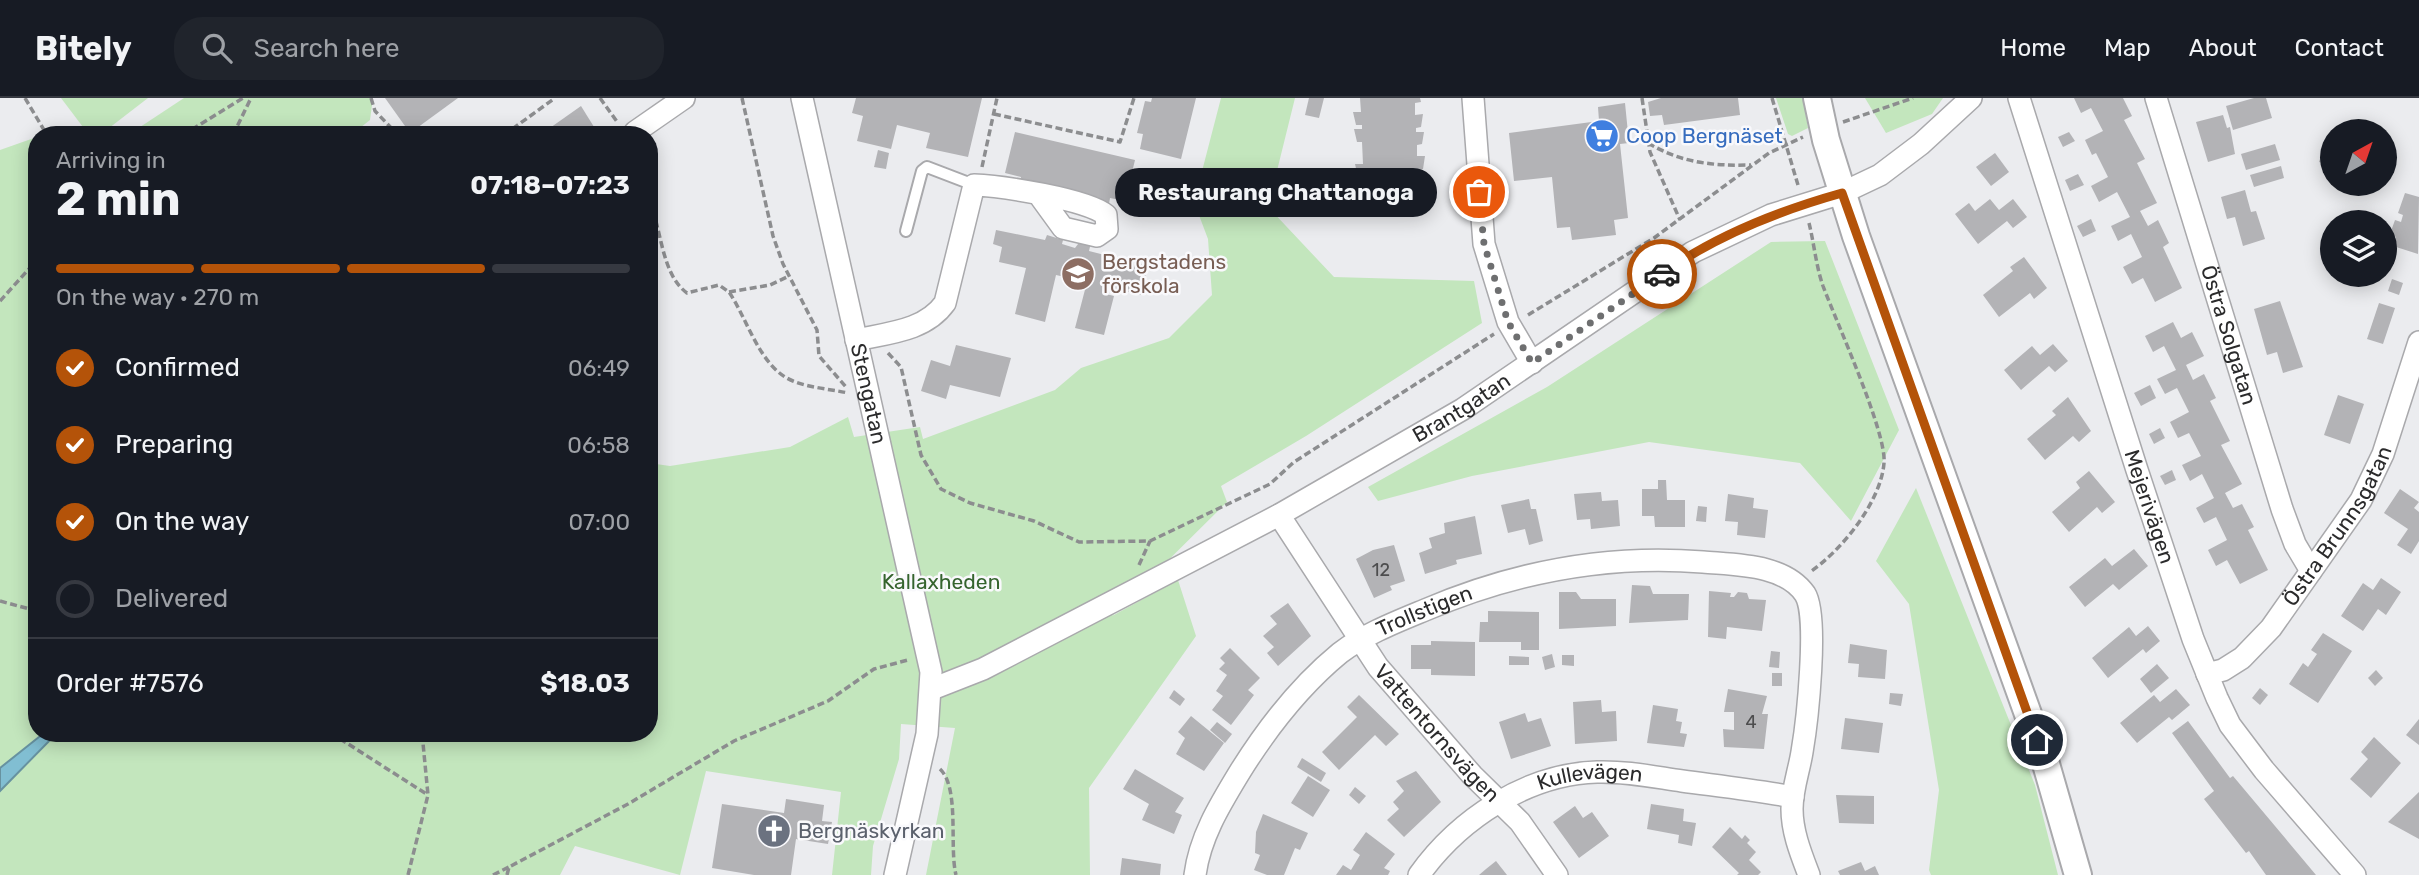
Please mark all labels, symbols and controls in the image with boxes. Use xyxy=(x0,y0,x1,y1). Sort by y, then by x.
search box xyxy=(174,17,664,80)
text: Bitely xyxy=(35,29,132,68)
icon: search xyxy=(198,29,236,67)
text: Search here xyxy=(254,33,400,64)
text: Home xyxy=(2000,34,2066,62)
text: Map xyxy=(2104,34,2151,62)
text: About xyxy=(2189,34,2257,62)
text: Contact xyxy=(2295,34,2384,62)
supermarket icon: Coop Bergnäset xyxy=(1583,117,1621,155)
north arrow xyxy=(2320,119,2398,196)
map controls xyxy=(2320,119,2397,287)
place label: Coop Bergnäset xyxy=(1626,123,1783,148)
text: Arriving in xyxy=(56,146,166,174)
pin xyxy=(1449,162,1509,222)
callout: Restaurang Chattanoga xyxy=(1115,168,1437,217)
text: 07:18–07:23 xyxy=(470,170,630,201)
text: 2 min xyxy=(56,172,181,227)
icon: bag xyxy=(1460,173,1498,211)
text: Restaurang Chattanoga xyxy=(1138,178,1414,206)
button: layers xyxy=(2320,210,2397,287)
courier xyxy=(1627,239,1697,309)
place label: Bergstadens förskola xyxy=(1102,249,1226,298)
school or university icon: Bergstadens förskola xyxy=(1059,255,1097,293)
icon: car xyxy=(1643,255,1681,293)
street label: Östra Solgatan xyxy=(2196,262,2262,408)
text: On the way · 270 m xyxy=(56,283,259,311)
street label: Stengatan xyxy=(846,341,892,446)
icon: check xyxy=(56,349,94,387)
text: Confirmed xyxy=(115,352,240,383)
text: 06:49 xyxy=(568,354,630,382)
street label: Brantgatan xyxy=(1408,367,1515,447)
icon: check xyxy=(56,426,94,464)
text: Preparing xyxy=(115,429,233,460)
text: 06:58 xyxy=(567,431,630,459)
street label: Östra Brunnsgatan xyxy=(2277,443,2397,611)
street label: Mejerivägen xyxy=(2119,447,2180,567)
icon: check xyxy=(56,503,94,541)
text: On the way xyxy=(115,506,249,537)
text: 07:00 xyxy=(568,508,630,536)
house number: 12 xyxy=(1372,559,1390,581)
park label: Kallaxheden xyxy=(882,569,1000,594)
street label: Trollstigen xyxy=(1372,580,1476,641)
text: Delivered xyxy=(115,583,228,614)
street label: Vattentornsvägen xyxy=(1369,659,1505,807)
text: Order #7576 xyxy=(56,668,204,699)
text: $18.03 xyxy=(540,668,630,699)
pin xyxy=(2007,710,2067,770)
house number: 4 xyxy=(1745,711,1757,733)
icon: home xyxy=(2018,721,2056,759)
street label: Kullevägen xyxy=(1534,759,1644,795)
church icon: Bergnäskyrkan xyxy=(755,812,793,850)
place label: Bergnäskyrkan xyxy=(798,818,944,843)

